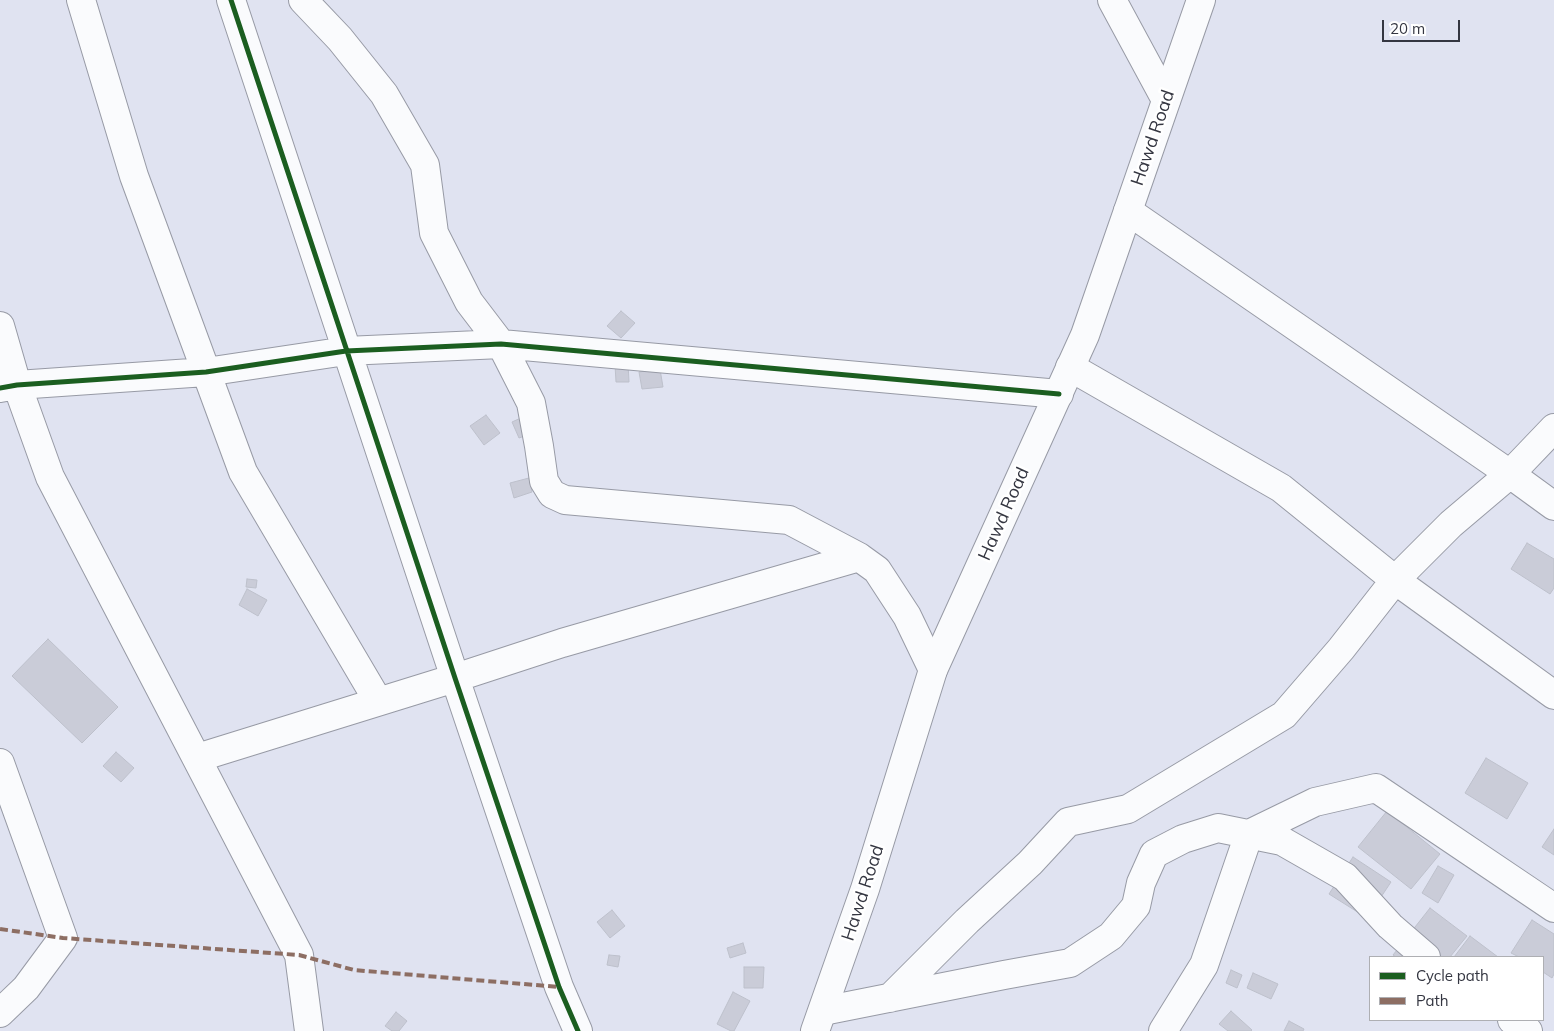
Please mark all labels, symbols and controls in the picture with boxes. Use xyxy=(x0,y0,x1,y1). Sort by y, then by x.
scale bar xyxy=(1384,10,1462,42)
text: 20 m xyxy=(1390,19,1425,38)
street label: Hawd Road xyxy=(1127,87,1179,189)
street label: Hawd Road xyxy=(974,464,1034,564)
street label: Hawd Road xyxy=(837,842,889,944)
legend xyxy=(1369,956,1544,1021)
text: Cycle path xyxy=(1416,966,1489,985)
text: Path xyxy=(1416,991,1448,1010)

